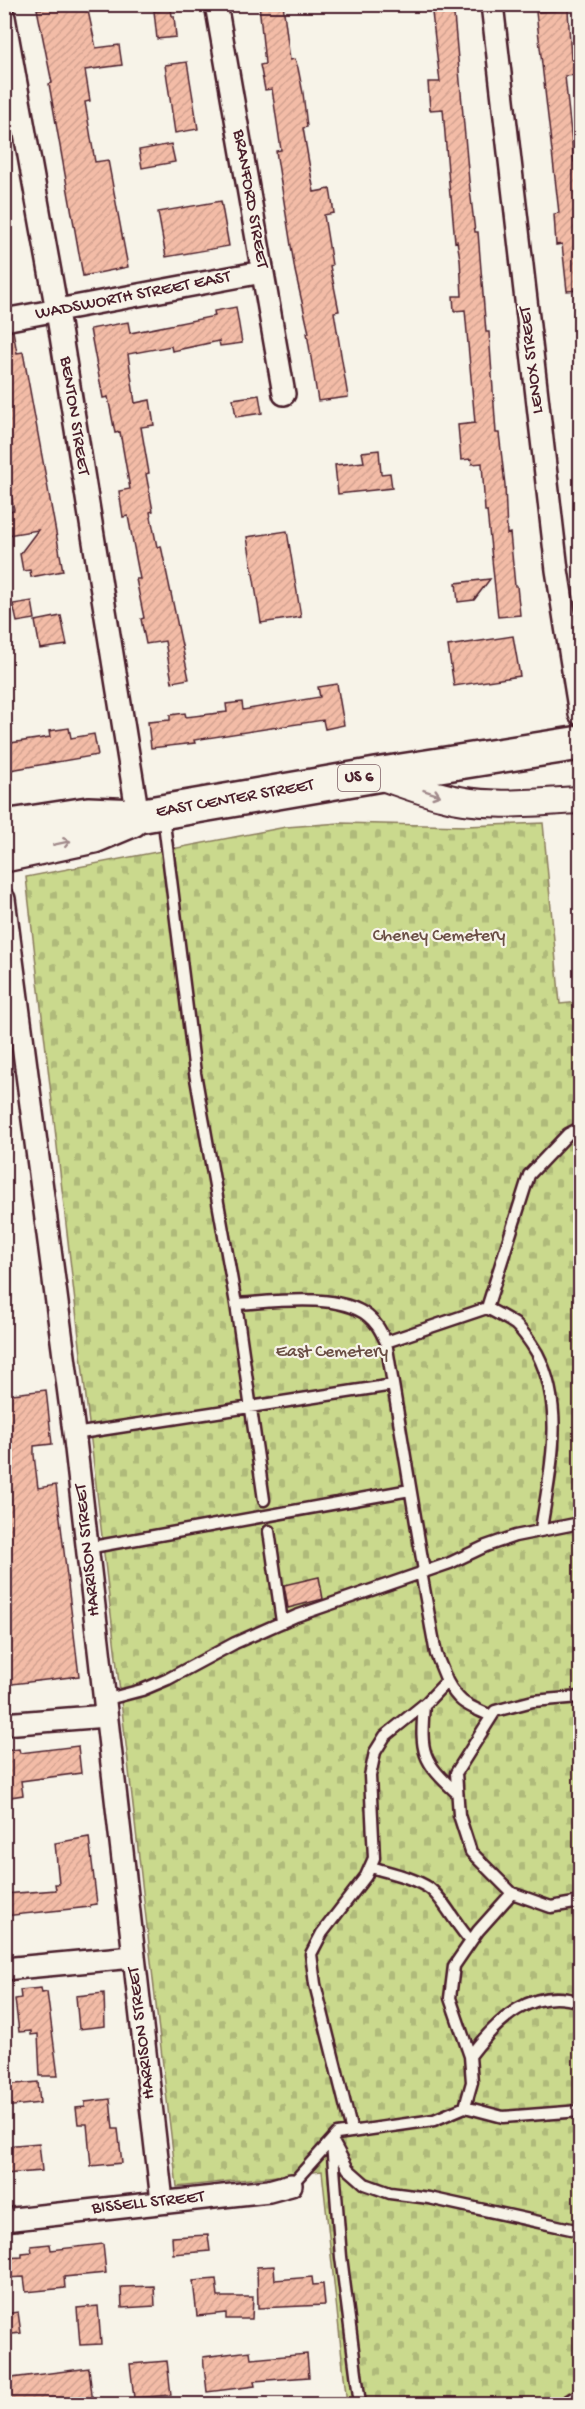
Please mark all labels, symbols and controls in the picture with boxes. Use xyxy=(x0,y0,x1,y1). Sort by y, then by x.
street label: BRANFORD STREET xyxy=(227,127,273,271)
street label: WADSWORTH STREET EAST xyxy=(34,267,233,325)
street label: LENOX STREET xyxy=(515,304,549,415)
street label: BENTON STREET xyxy=(54,354,94,478)
road number: US 6 xyxy=(338,765,380,791)
street label: EAST CENTER STREET xyxy=(154,775,317,823)
one-way arrow xyxy=(422,789,441,800)
one-way arrow xyxy=(52,837,71,848)
park label: Cheney Cemetery xyxy=(373,926,505,947)
park label: East Cemetery xyxy=(276,1342,388,1363)
street label: HARRISON STREET xyxy=(70,1482,105,1617)
street label: HARRISON STREET xyxy=(123,1964,161,2100)
street label: BISSELL STREET xyxy=(90,2187,206,2219)

